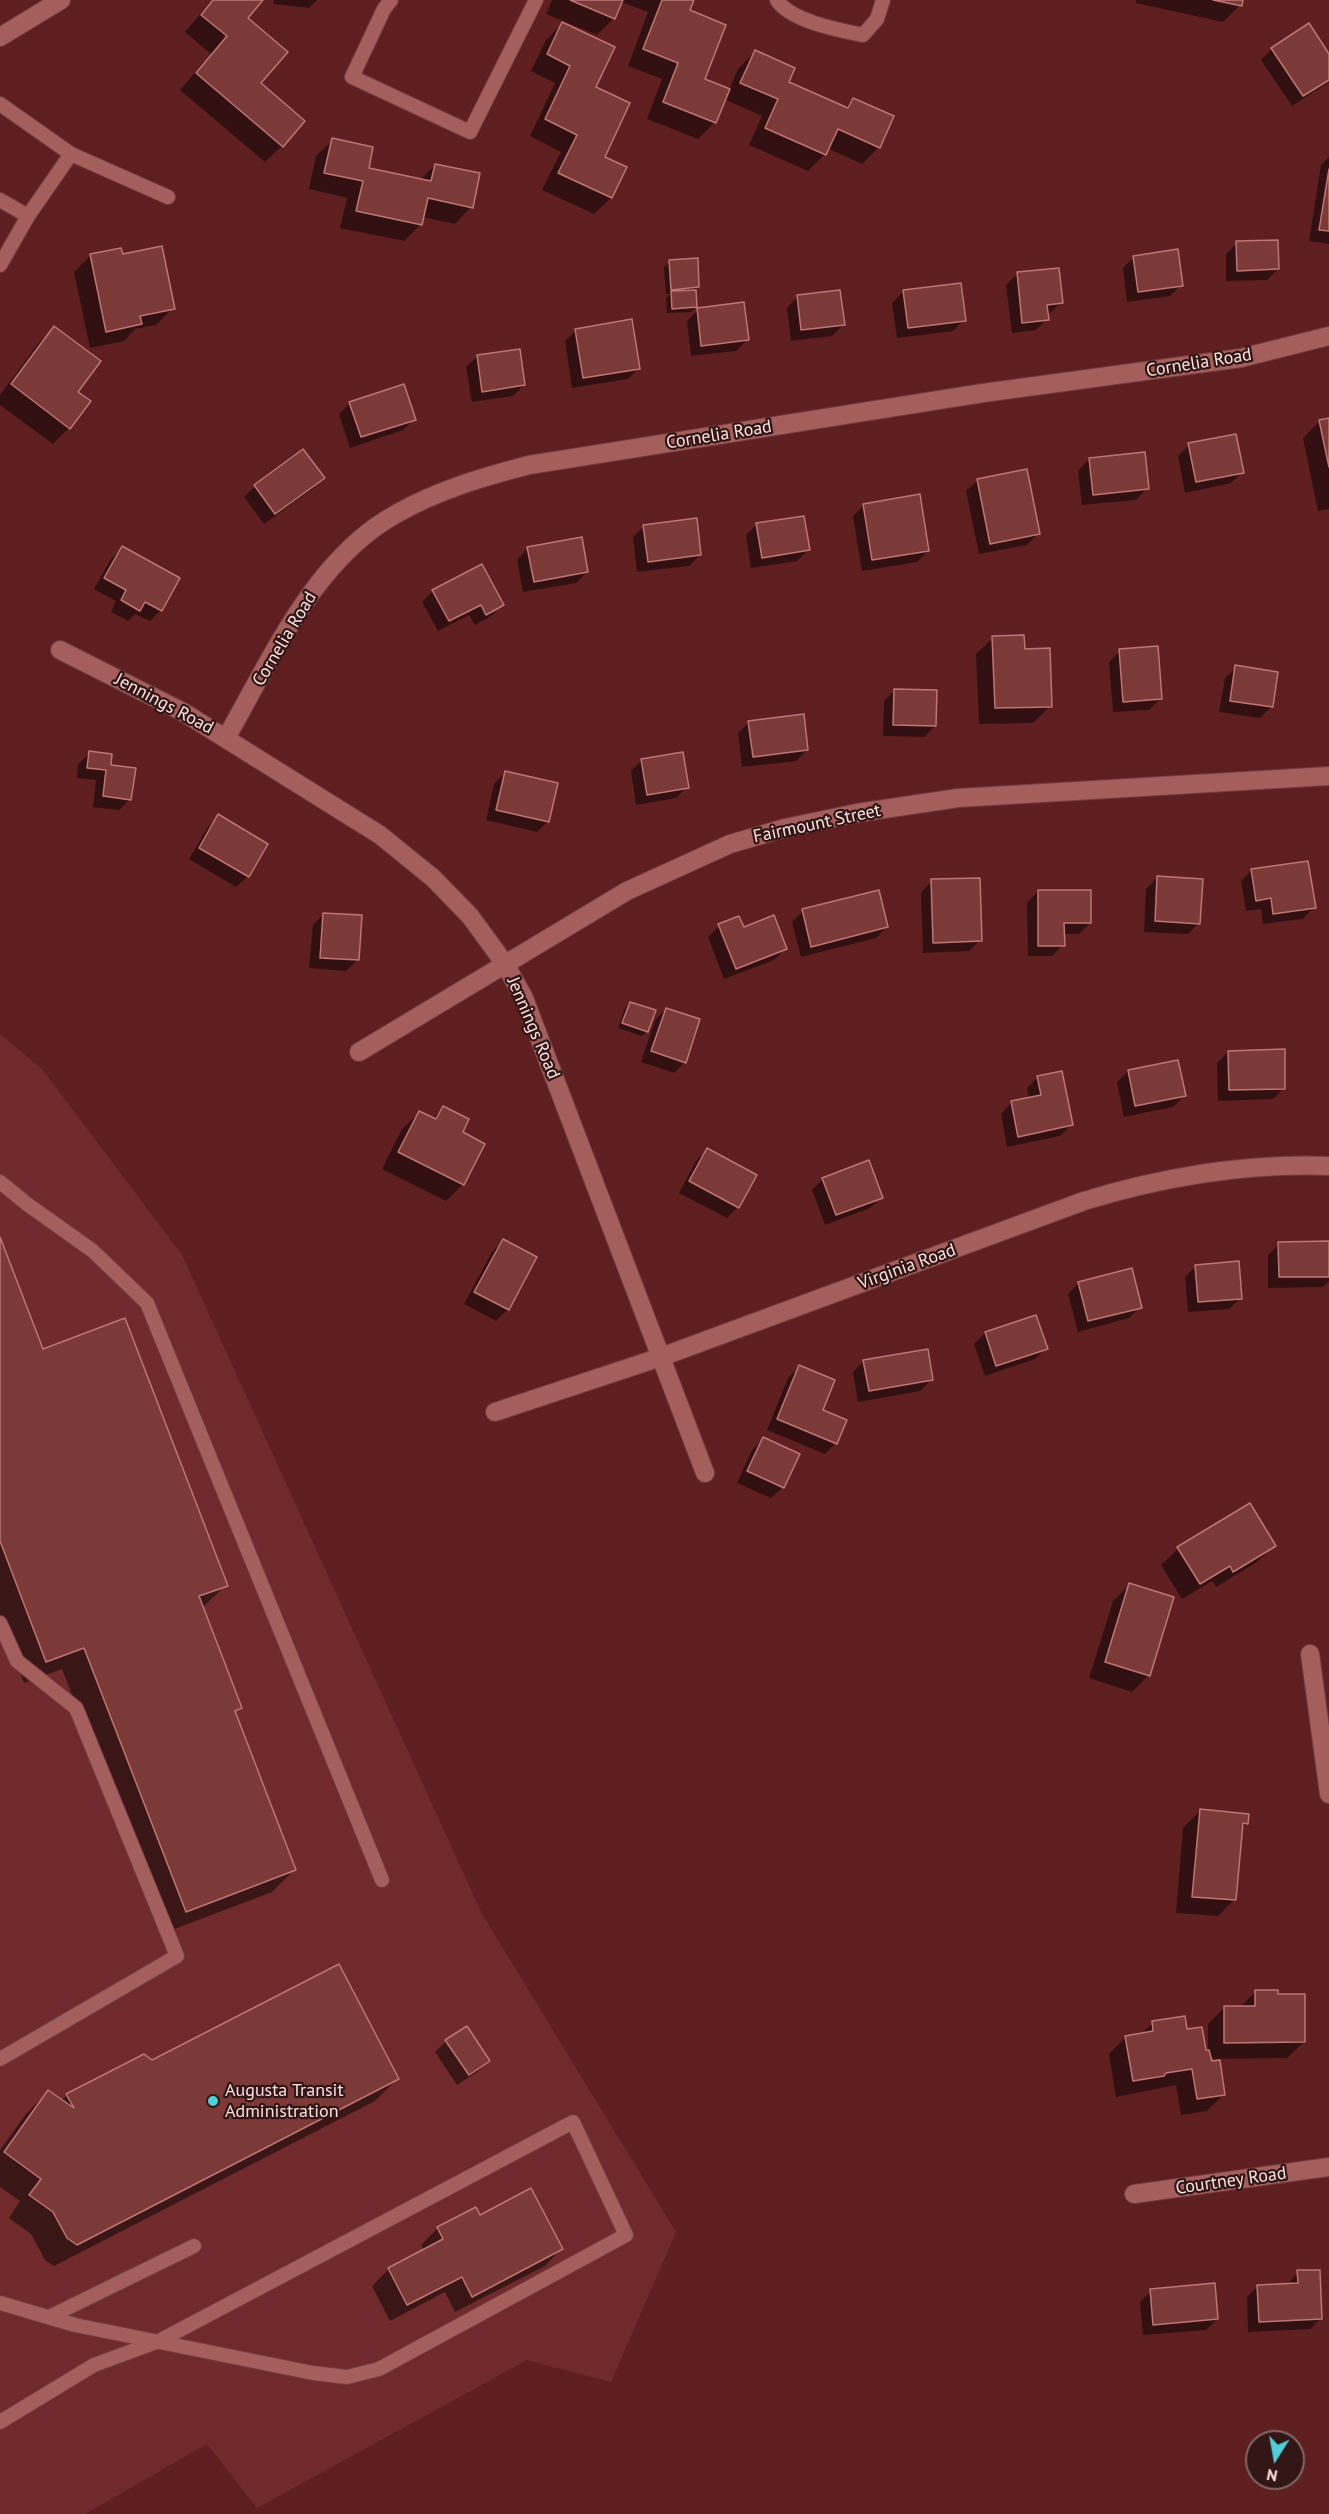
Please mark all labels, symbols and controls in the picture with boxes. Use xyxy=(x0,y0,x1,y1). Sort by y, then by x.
street label: Cornelia Road xyxy=(1145,344,1253,382)
street label: Cornelia Road xyxy=(665,416,773,454)
street label: Cornelia Road xyxy=(248,588,322,690)
street label: Jennings Road xyxy=(111,669,217,739)
street label: Fairmount Street xyxy=(751,800,883,848)
street label: Jennings Road xyxy=(502,974,564,1082)
street label: Virginia Road xyxy=(855,1239,959,1295)
place label: Augusta Transit Administration xyxy=(225,2080,344,2122)
marker: Augusta Transit Administration xyxy=(206,2094,220,2108)
street label: Courtney Road xyxy=(1174,2163,1288,2199)
north arrow xyxy=(1245,2430,1305,2490)
text: N xyxy=(1265,2465,1279,2487)

